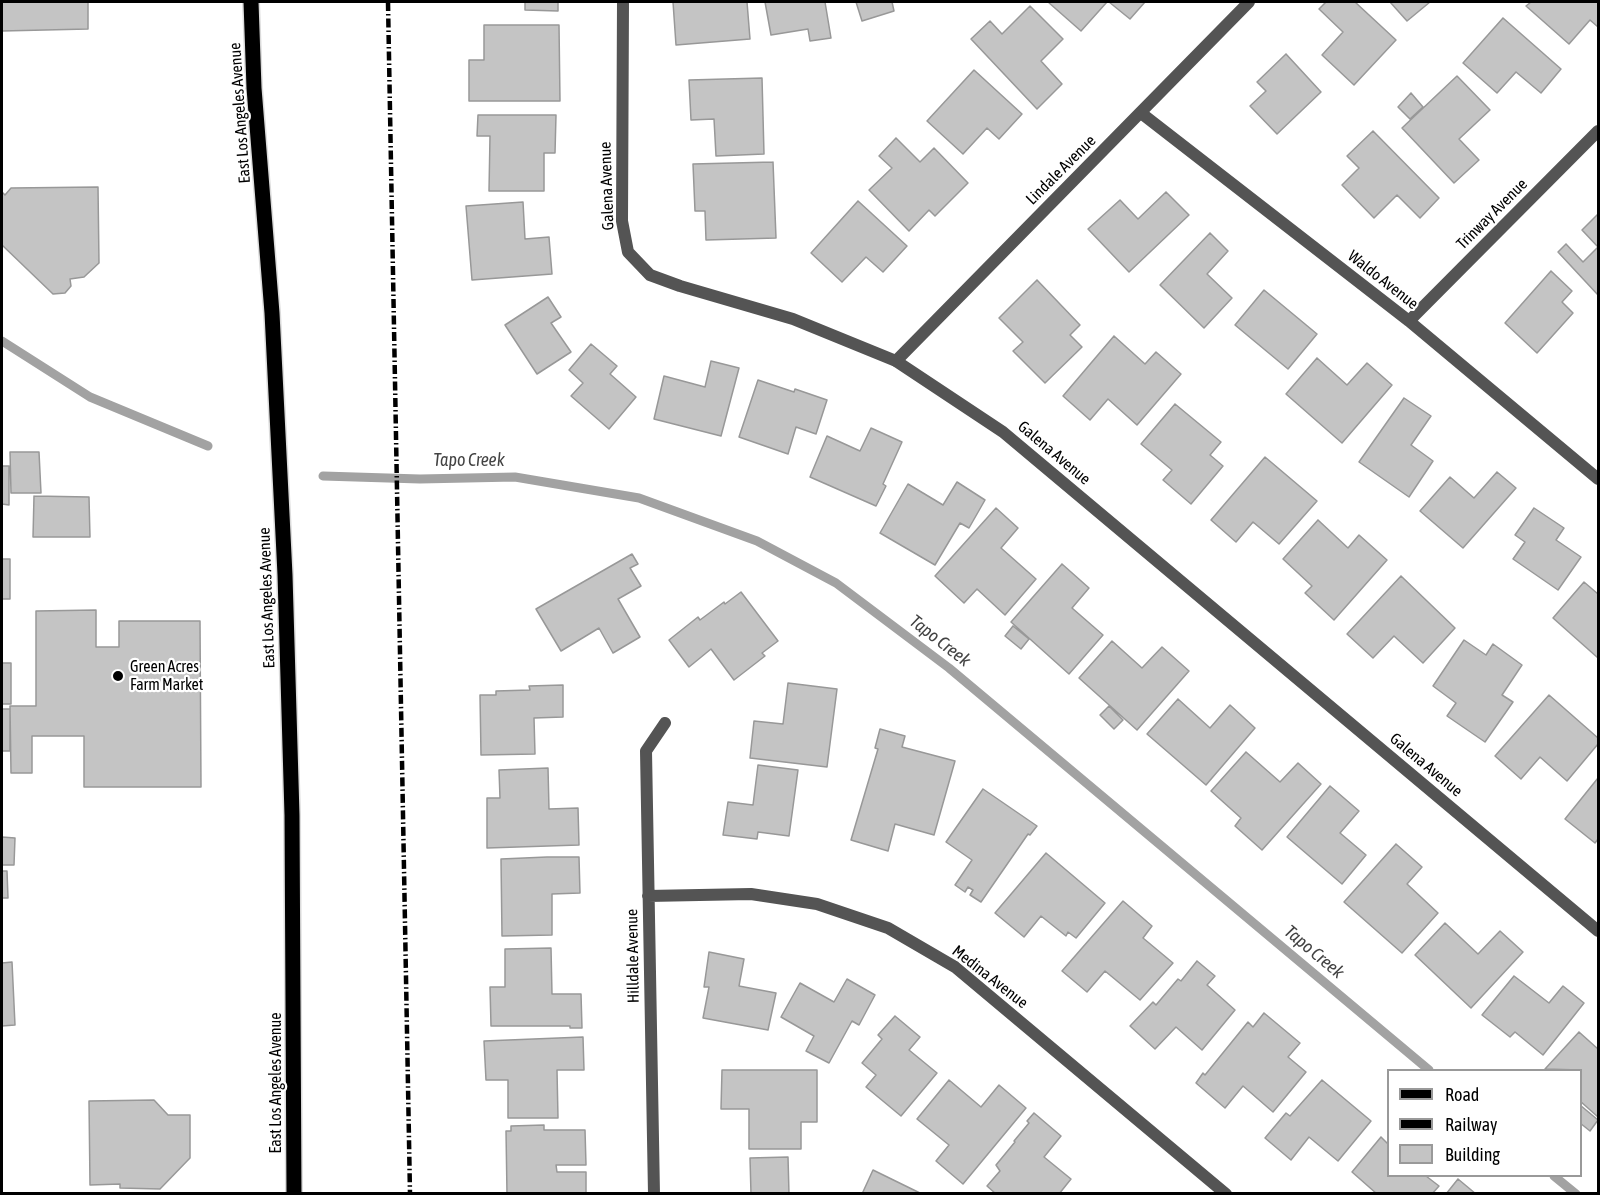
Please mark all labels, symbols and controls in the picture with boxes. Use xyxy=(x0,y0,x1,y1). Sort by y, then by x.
street label: East Los Angeles Avenue xyxy=(226,42,254,184)
street label: Lindale Avenue xyxy=(1022,131,1100,209)
street label: Galena Avenue xyxy=(596,141,618,231)
street label: Trinway Avenue xyxy=(1453,175,1531,253)
street label: Waldo Avenue xyxy=(1344,247,1422,313)
street label: Galena Avenue xyxy=(1014,417,1094,489)
water label: Tapo Creek xyxy=(433,449,505,471)
street label: East Los Angeles Avenue xyxy=(255,527,279,669)
water label: Tapo Creek xyxy=(905,611,975,671)
place label: Green Acres Farm Market xyxy=(130,657,203,695)
marker: Green Acres Farm Market xyxy=(111,669,125,683)
street label: Galena Avenue xyxy=(1386,729,1466,801)
street label: Hilldale Avenue xyxy=(623,909,643,1003)
water label: Tapo Creek xyxy=(1280,921,1348,983)
street label: Medina Avenue xyxy=(948,941,1032,1013)
street label: East Los Angeles Avenue xyxy=(266,1012,286,1154)
legend xyxy=(1387,1069,1582,1177)
text: Road xyxy=(1445,1084,1479,1105)
text: Railway xyxy=(1445,1114,1497,1135)
text: Building xyxy=(1445,1144,1500,1165)

